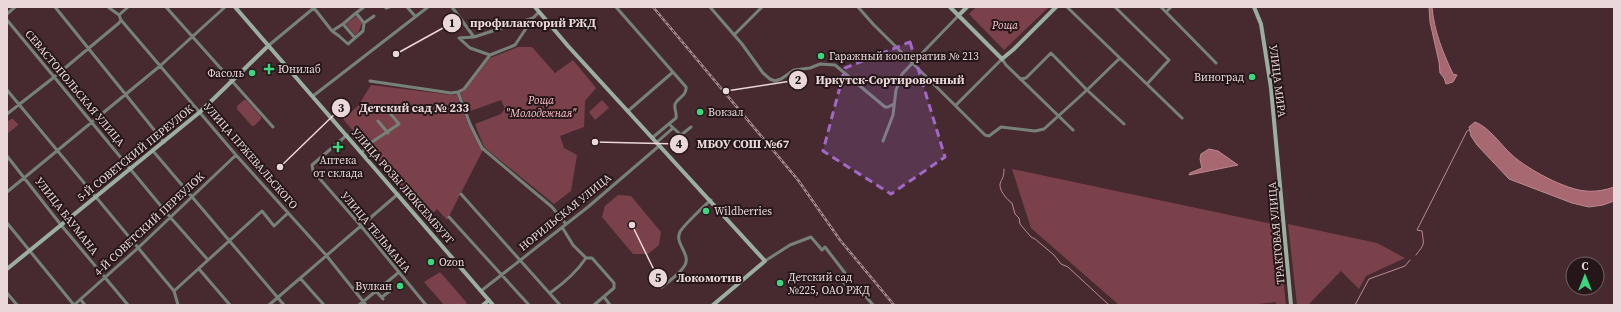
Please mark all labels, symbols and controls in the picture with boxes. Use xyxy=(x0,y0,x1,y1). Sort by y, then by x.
callout: профилакторий РЖД xyxy=(442,11,604,35)
text: 1 xyxy=(449,15,455,31)
text: профилакторий РЖД xyxy=(470,15,597,31)
park label: Роща xyxy=(991,18,1018,33)
street label: СЕВАСТОПОЛЬСКАЯ УЛИЦА xyxy=(21,27,128,150)
street label: УЛИЦА МИРА xyxy=(1266,44,1289,119)
place label: Гаражный кооператив № 213 xyxy=(829,49,979,64)
marker: Гаражный кооператив № 213 xyxy=(816,51,826,61)
place label: Юнилаб xyxy=(278,62,321,77)
marker: Юнилаб xyxy=(263,63,275,75)
place label: Фасоль xyxy=(207,66,244,81)
marker: Фасоль xyxy=(247,68,257,78)
callout: Иркутск-Сортировочный xyxy=(788,68,973,92)
place label: Виноград xyxy=(1194,70,1244,85)
text: 2 xyxy=(795,72,802,88)
text: Иркутск-Сортировочный xyxy=(815,72,965,88)
marker: Виноград xyxy=(1247,72,1257,82)
park label: Роща "Молодежная" xyxy=(505,93,577,121)
callout: Детский сад № 233 xyxy=(331,96,477,120)
street label: УЛИЦА ПРЖЕВАЛЬСКОГО xyxy=(200,100,301,213)
text: 3 xyxy=(338,100,345,116)
text: Детский сад № 233 xyxy=(359,100,469,116)
street label: 5-Й СОВЕТСКИЙ ПЕРЕУЛОК xyxy=(74,101,197,205)
place label: Вокзал xyxy=(708,105,744,120)
marker: Вокзал xyxy=(695,107,705,117)
street label: УЛИЦА РОЗЫ ЛЮКСЕМБУРГ xyxy=(348,125,457,248)
callout: МБОУ СОШ №67 xyxy=(669,132,798,156)
text: 4 xyxy=(676,136,683,152)
text: МБОУ СОШ №67 xyxy=(697,136,790,152)
marker: Аптека от склада xyxy=(333,142,343,152)
place label: Аптека от склада xyxy=(313,153,363,181)
street label: 4-Й СОВЕТСКИЙ ПЕРЕУЛОК xyxy=(91,169,208,279)
street label: НОРИЛЬСКАЯ УЛИЦА xyxy=(516,170,615,254)
street label: УЛИЦА БАУМАНА xyxy=(31,174,102,259)
street label: ТРАКТОВАЯ УЛИЦА xyxy=(1264,180,1288,285)
street label: УЛИЦА ТЕЛЬМАНА xyxy=(337,189,414,277)
place label: Wildberries xyxy=(714,204,772,219)
marker: Wildberries xyxy=(701,206,711,216)
place label: Ozon xyxy=(439,255,465,270)
north arrow xyxy=(1565,256,1605,296)
marker: Ozon xyxy=(426,257,436,267)
text: С xyxy=(1582,259,1589,274)
callout: Локомотив xyxy=(648,266,750,290)
text: 5 xyxy=(655,270,662,286)
text: Локомотив xyxy=(676,270,742,286)
place label: Детский сад №225, ОАО РЖД xyxy=(788,270,870,298)
marker: Детский сад №225, ОАО РЖД xyxy=(775,278,785,288)
place label: Вулкан xyxy=(355,279,392,294)
marker: Вулкан xyxy=(395,281,405,291)

